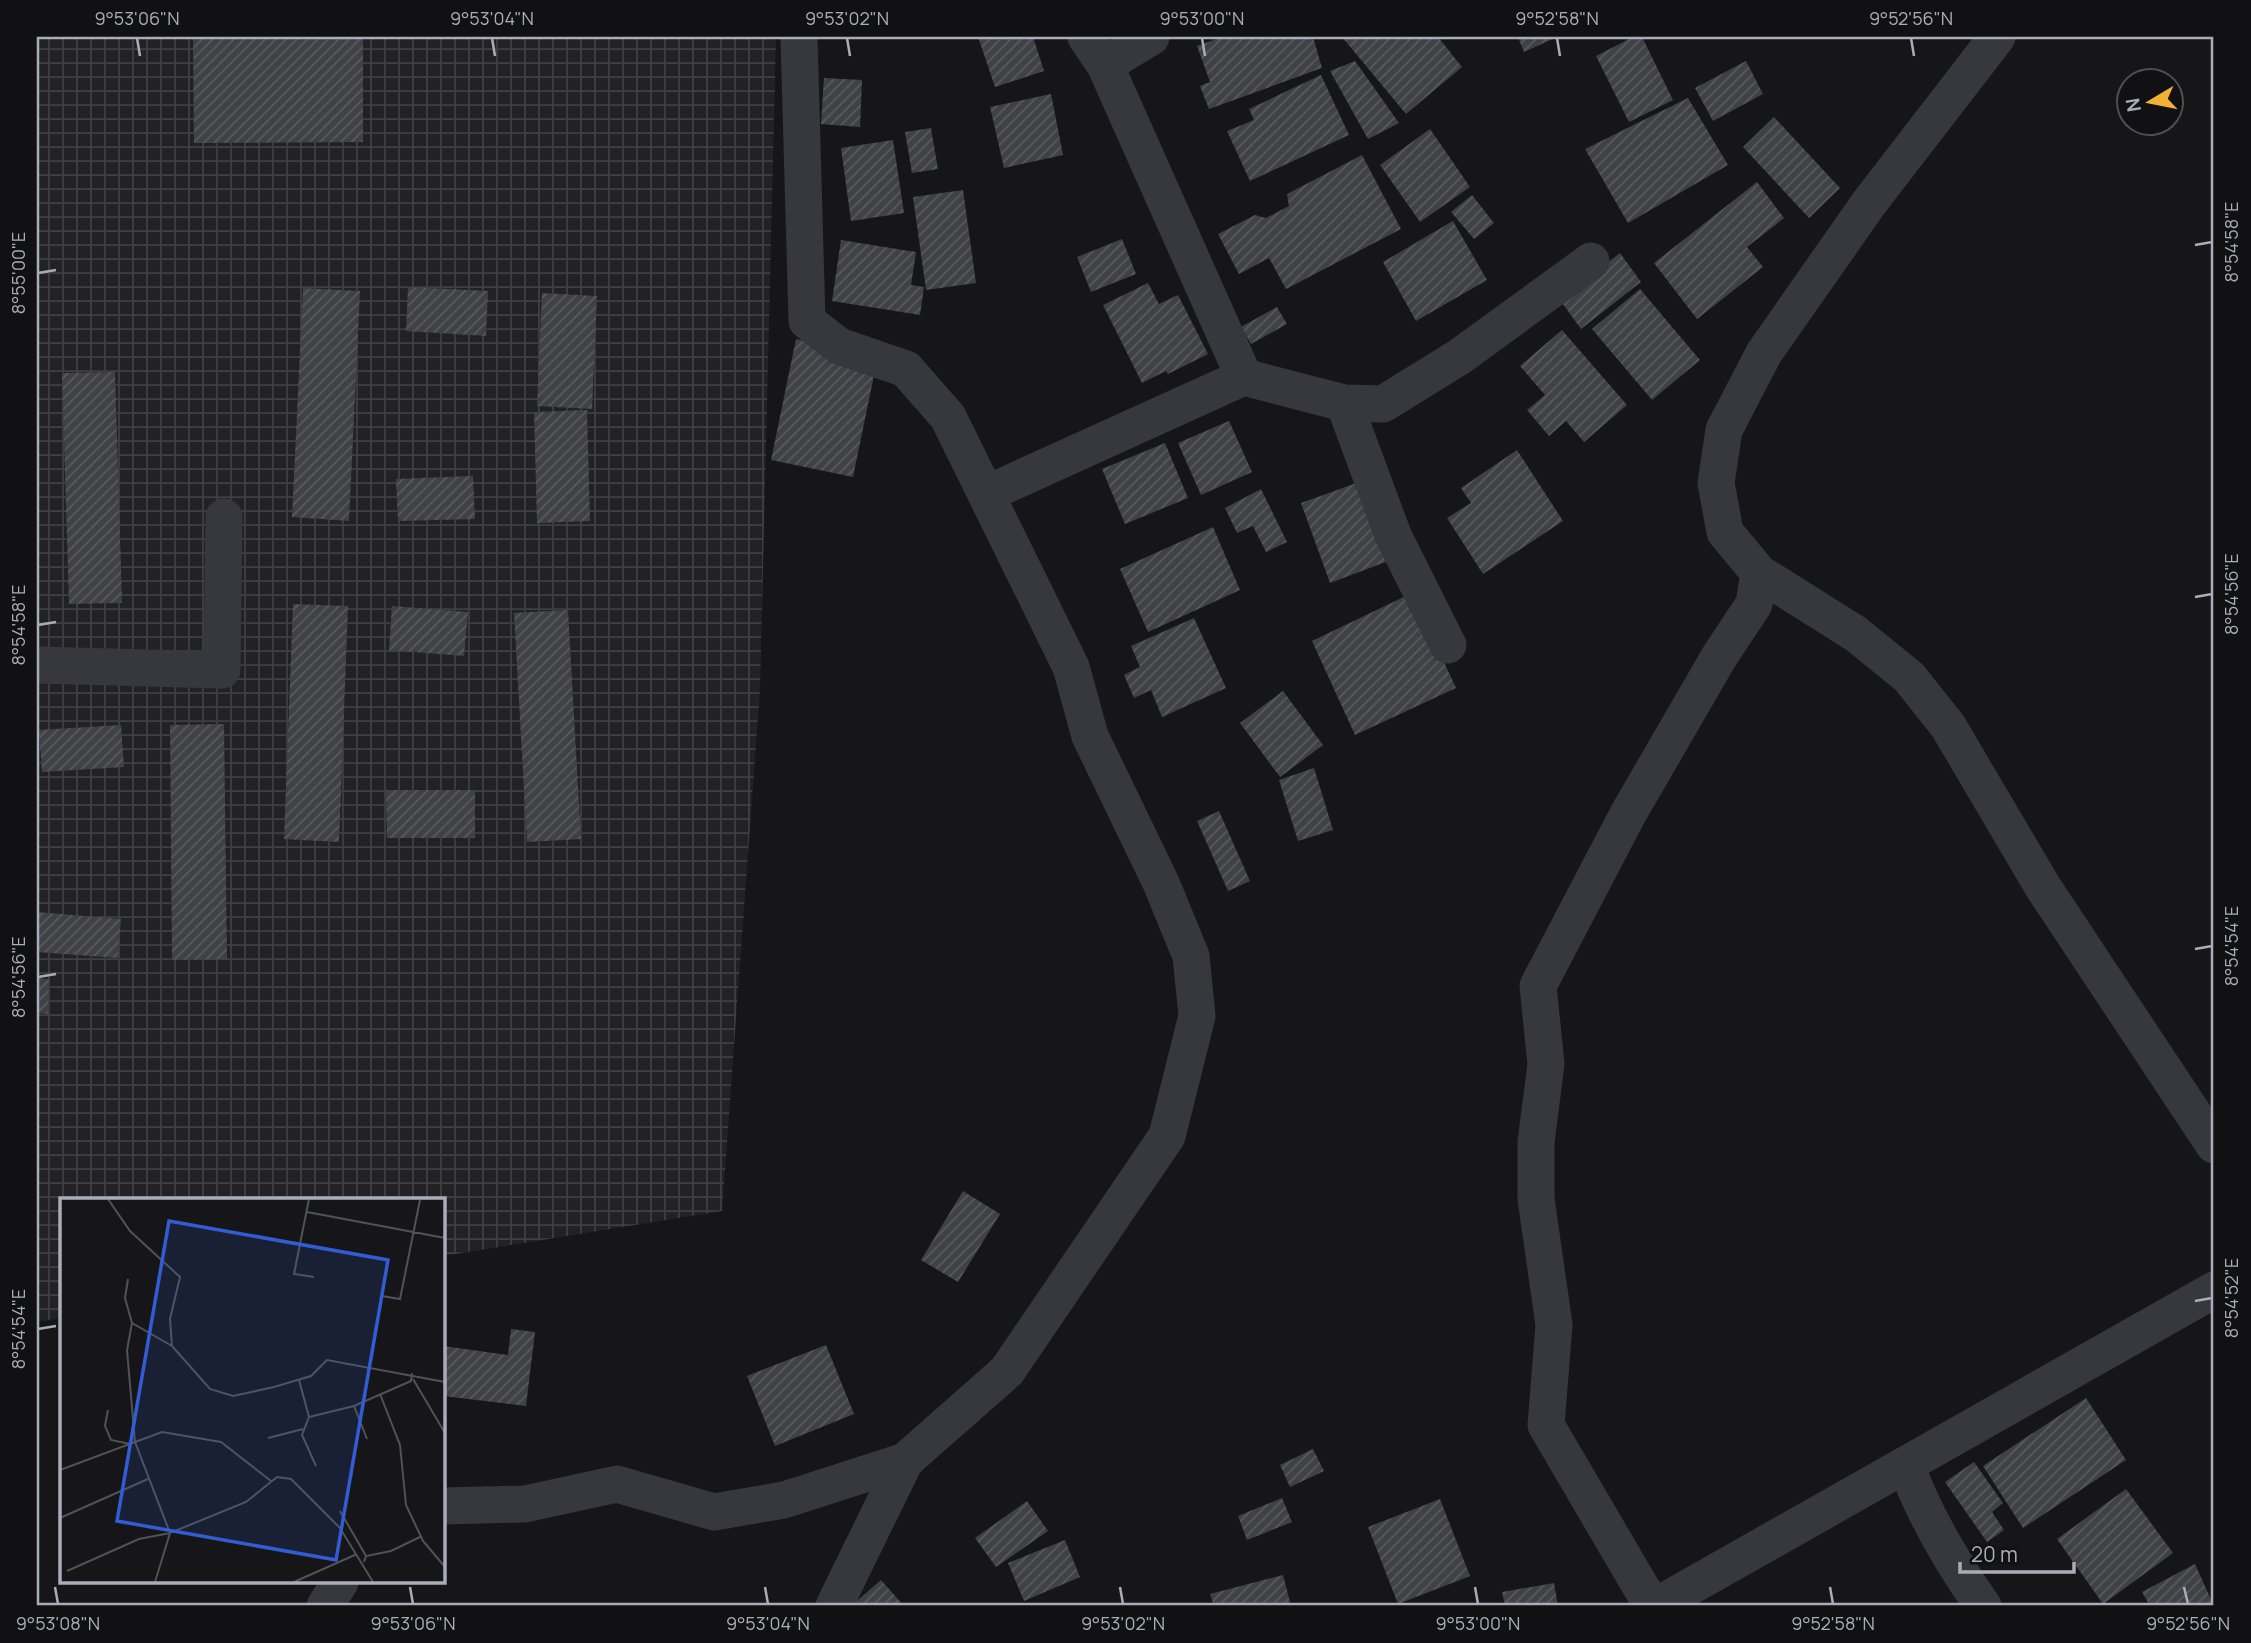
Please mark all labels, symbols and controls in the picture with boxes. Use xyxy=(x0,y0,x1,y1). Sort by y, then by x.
text: 9°53'06"N xyxy=(95,6,180,30)
text: 9°53'04"N xyxy=(450,6,534,30)
text: 9°53'02"N xyxy=(805,6,889,30)
text: 9°53'00"N xyxy=(1160,6,1244,30)
text: 9°52'58"N xyxy=(1515,6,1599,30)
text: 9°52'56"N xyxy=(1869,6,1953,30)
north arrow xyxy=(2114,66,2184,136)
text: N xyxy=(2119,96,2147,114)
text: 8°54'58"E xyxy=(2219,201,2243,283)
text: 8°55'00"E xyxy=(6,232,30,314)
text: 8°54'56"E xyxy=(2219,553,2243,635)
text: 8°54'58"E xyxy=(6,584,30,666)
text: 8°54'54"E xyxy=(2219,906,2243,986)
text: 8°54'56"E xyxy=(6,936,30,1018)
inset map xyxy=(60,1198,444,1584)
text: 8°54'52"E xyxy=(2219,1258,2243,1338)
text: 8°54'54"E xyxy=(6,1289,30,1369)
scale bar xyxy=(1960,1531,2074,1575)
text: 20 m xyxy=(1971,1540,2018,1568)
text: 9°53'08"N xyxy=(16,1611,100,1635)
text: 9°53'06"N xyxy=(371,1611,456,1635)
text: 9°53'04"N xyxy=(726,1611,810,1635)
text: 9°53'02"N xyxy=(1081,1611,1165,1635)
text: 9°53'00"N xyxy=(1436,1611,1520,1635)
text: 9°52'58"N xyxy=(1791,1611,1875,1635)
text: 9°52'56"N xyxy=(2146,1611,2230,1635)

